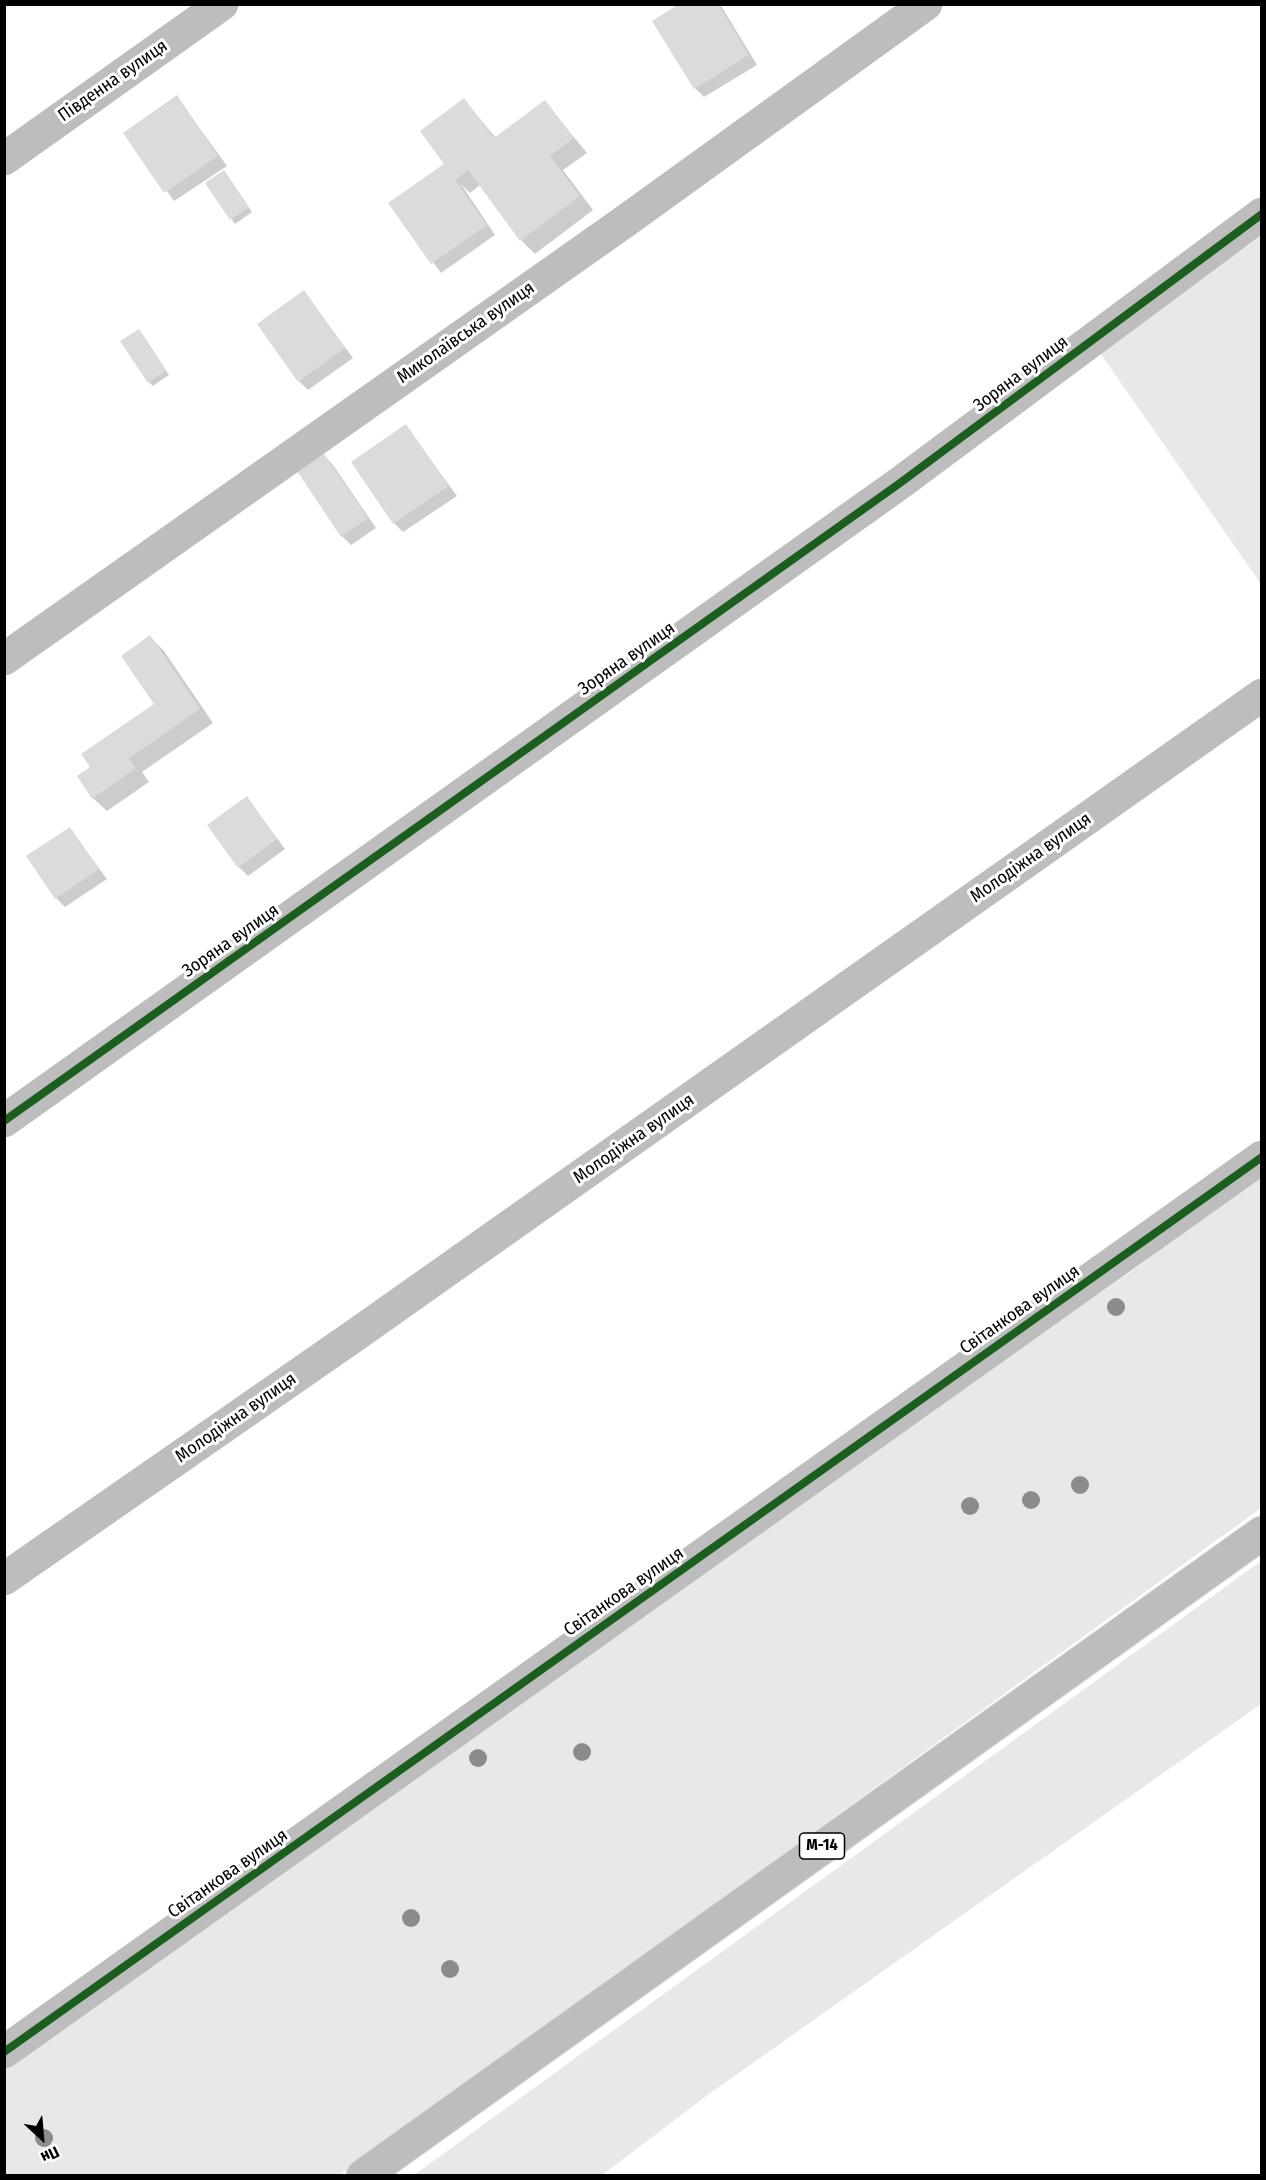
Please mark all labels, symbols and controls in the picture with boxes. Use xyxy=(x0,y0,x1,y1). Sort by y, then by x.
street label: Південна вулиця xyxy=(54,35,172,127)
street label: Миколаївська вулиця xyxy=(393,277,539,389)
street label: Зоряна вулиця xyxy=(969,331,1073,417)
street label: Зоряна вулиця xyxy=(575,618,679,700)
street label: Молодіжна вулиця xyxy=(966,808,1096,908)
street label: Зоряна вулиця xyxy=(179,900,283,982)
street label: Молодіжна вулиця xyxy=(569,1089,699,1189)
street label: Світанкова вулиця xyxy=(956,1261,1084,1359)
street label: Молодіжна вулиця xyxy=(171,1368,301,1468)
street label: Світанкова вулиця xyxy=(560,1543,688,1641)
street label: Світанкова вулиця xyxy=(164,1825,292,1923)
road number: М-14 xyxy=(800,1833,844,1859)
north arrow xyxy=(12,2108,72,2168)
text: Пн xyxy=(38,2142,62,2167)

